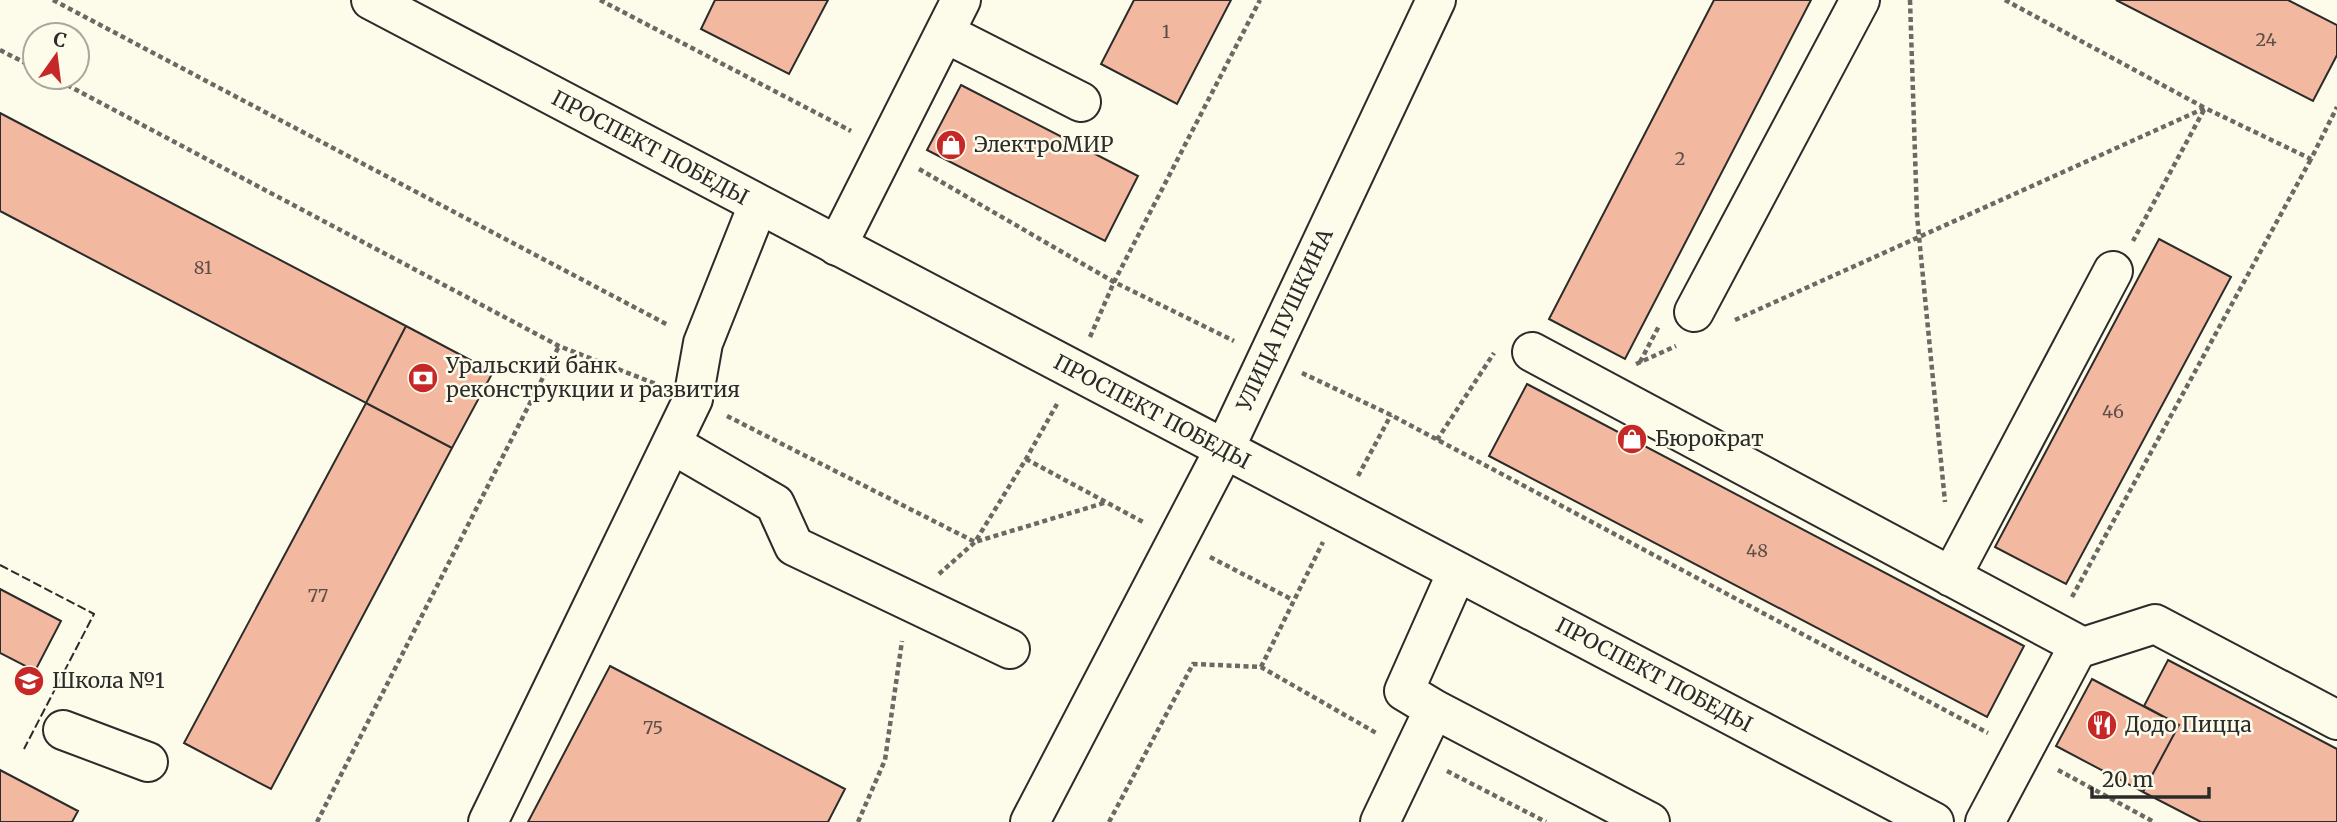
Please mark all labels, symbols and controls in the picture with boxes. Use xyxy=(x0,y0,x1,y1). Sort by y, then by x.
house number: 1 xyxy=(1162,20,1170,43)
north arrow xyxy=(21,21,91,91)
text: С xyxy=(51,26,69,53)
house number: 24 xyxy=(2255,28,2277,51)
street label: ПРОСПЕКТ ПОБЕДЫ xyxy=(547,84,753,211)
shop icon: ЭлектроМИР xyxy=(934,128,968,162)
place label: ЭлектроМИР xyxy=(974,131,1113,158)
house number: 2 xyxy=(1675,147,1685,170)
street label: УЛИЦА ПУШКИНА xyxy=(1230,224,1339,416)
house number: 81 xyxy=(194,256,212,279)
street label: ПРОСПЕКТ ПОБЕДЫ xyxy=(1049,348,1255,475)
place label: Уральский банк реконструкции и развития xyxy=(445,352,740,403)
bank icon: Уральский банк реконструкции и развития xyxy=(406,361,440,395)
house number: 46 xyxy=(2102,400,2124,423)
shop icon: Бюрократ xyxy=(1615,422,1649,456)
place label: Бюрократ xyxy=(1655,425,1764,452)
house number: 48 xyxy=(1746,539,1768,562)
house number: 77 xyxy=(308,584,328,607)
street label: ПРОСПЕКТ ПОБЕДЫ xyxy=(1551,611,1757,738)
school or university icon: Школа №1 xyxy=(12,664,46,698)
place label: Школа №1 xyxy=(52,667,165,694)
restaurant icon: Додо Пицца xyxy=(2085,708,2119,742)
place label: Додо Пицца xyxy=(2125,711,2252,738)
house number: 75 xyxy=(643,716,663,739)
scale bar xyxy=(2092,756,2209,800)
text: 20 m xyxy=(2102,766,2154,793)

